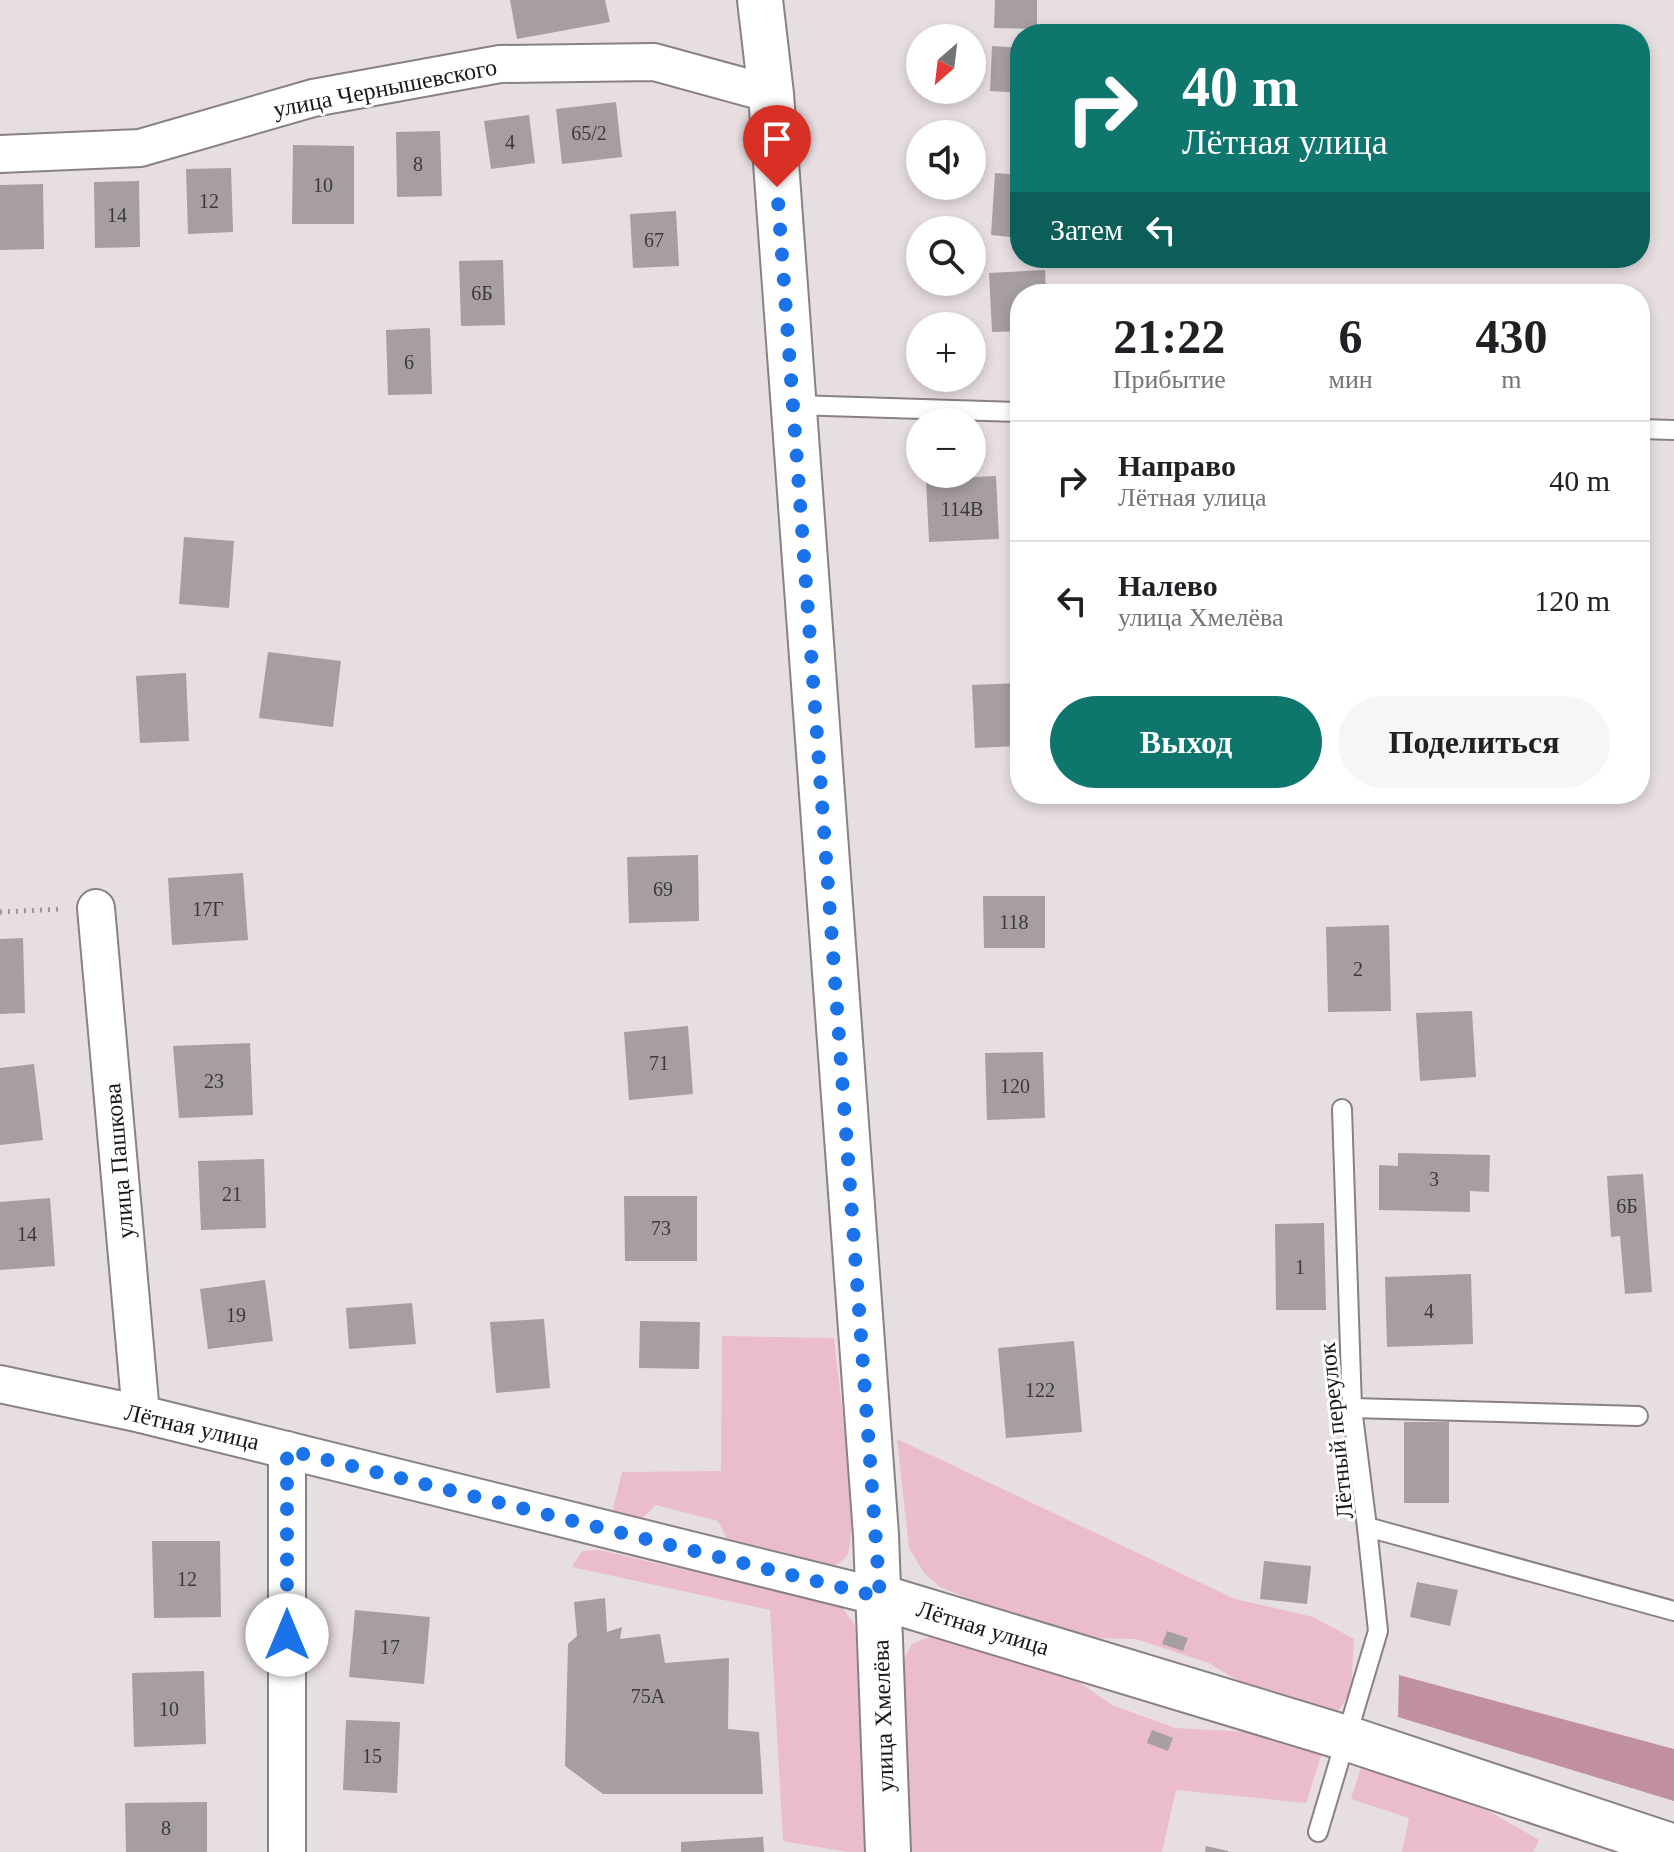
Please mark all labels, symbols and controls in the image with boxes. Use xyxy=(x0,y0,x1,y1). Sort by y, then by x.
north arrow xyxy=(906,24,986,104)
map controls xyxy=(906,24,986,488)
street label: улица Чернышевского xyxy=(271,54,499,122)
icon: right xyxy=(1050,56,1154,160)
text: 40 m xyxy=(1182,56,1299,118)
pin xyxy=(743,105,811,187)
icon: arrive xyxy=(755,117,799,161)
button: sound xyxy=(906,120,986,200)
house number: 65/2 xyxy=(571,122,607,144)
text: Лётная улица xyxy=(1182,122,1388,162)
house number: 4 xyxy=(505,131,515,153)
house number: 8 xyxy=(413,153,423,175)
house number: 10 xyxy=(313,174,333,196)
house number: 12 xyxy=(199,190,219,212)
house number: 14 xyxy=(107,204,127,226)
icon: left xyxy=(1139,208,1183,252)
text: Затем xyxy=(1050,213,1123,246)
button: search xyxy=(906,216,986,296)
house number: 67 xyxy=(644,229,664,251)
house number: 6Б xyxy=(471,282,493,304)
text: 21:22 xyxy=(1113,310,1225,363)
text: 6 xyxy=(1339,310,1363,363)
text: 430 xyxy=(1475,310,1547,363)
button: + xyxy=(906,312,986,392)
house number: 6 xyxy=(404,351,414,373)
text: Прибытие xyxy=(1113,365,1226,394)
text: мин xyxy=(1328,365,1373,394)
text: m xyxy=(1501,365,1521,394)
button: − xyxy=(906,408,986,488)
text: Направо xyxy=(1118,449,1236,482)
icon: right xyxy=(1050,459,1094,503)
text: 40 m xyxy=(1549,464,1610,497)
text: Лётная улица xyxy=(1118,483,1267,512)
house number: 114В xyxy=(941,498,983,520)
text: Налево xyxy=(1118,569,1218,602)
icon: left xyxy=(1050,579,1094,623)
text: 120 m xyxy=(1534,584,1610,617)
text: улица Хмелёва xyxy=(1118,603,1283,632)
button: Выход xyxy=(1050,696,1322,788)
button: Поделиться xyxy=(1338,696,1610,788)
house number: 69 xyxy=(653,878,673,900)
house number: 17Г xyxy=(192,898,224,920)
house number: 118 xyxy=(999,911,1029,933)
house number: 2 xyxy=(1353,958,1363,980)
house number: 71 xyxy=(649,1052,669,1074)
house number: 23 xyxy=(204,1070,224,1092)
house number: 120 xyxy=(1000,1075,1030,1097)
street label: улица Пашкова xyxy=(99,1082,139,1240)
house number: 3 xyxy=(1429,1168,1439,1190)
house number: 21 xyxy=(222,1183,242,1205)
house number: 6Б xyxy=(1616,1195,1638,1217)
house number: 73 xyxy=(651,1217,671,1239)
house number: 14 xyxy=(17,1223,37,1245)
house number: 1 xyxy=(1295,1256,1305,1278)
house number: 4 xyxy=(1424,1300,1434,1322)
house number: 19 xyxy=(226,1304,246,1326)
street label: Лётный переулок xyxy=(1314,1341,1358,1521)
house number: 122 xyxy=(1025,1379,1055,1401)
street label: Лётная улица xyxy=(122,1399,262,1455)
house number: 12 xyxy=(177,1568,197,1590)
position arrow xyxy=(245,1593,329,1677)
street label: Лётная улица xyxy=(914,1596,1053,1661)
house number: 17 xyxy=(380,1636,400,1658)
street label: улица Хмелёва xyxy=(867,1639,899,1793)
house number: 75А xyxy=(631,1685,666,1707)
house number: 10 xyxy=(159,1698,179,1720)
house number: 15 xyxy=(362,1745,382,1767)
house number: 8 xyxy=(161,1817,171,1839)

